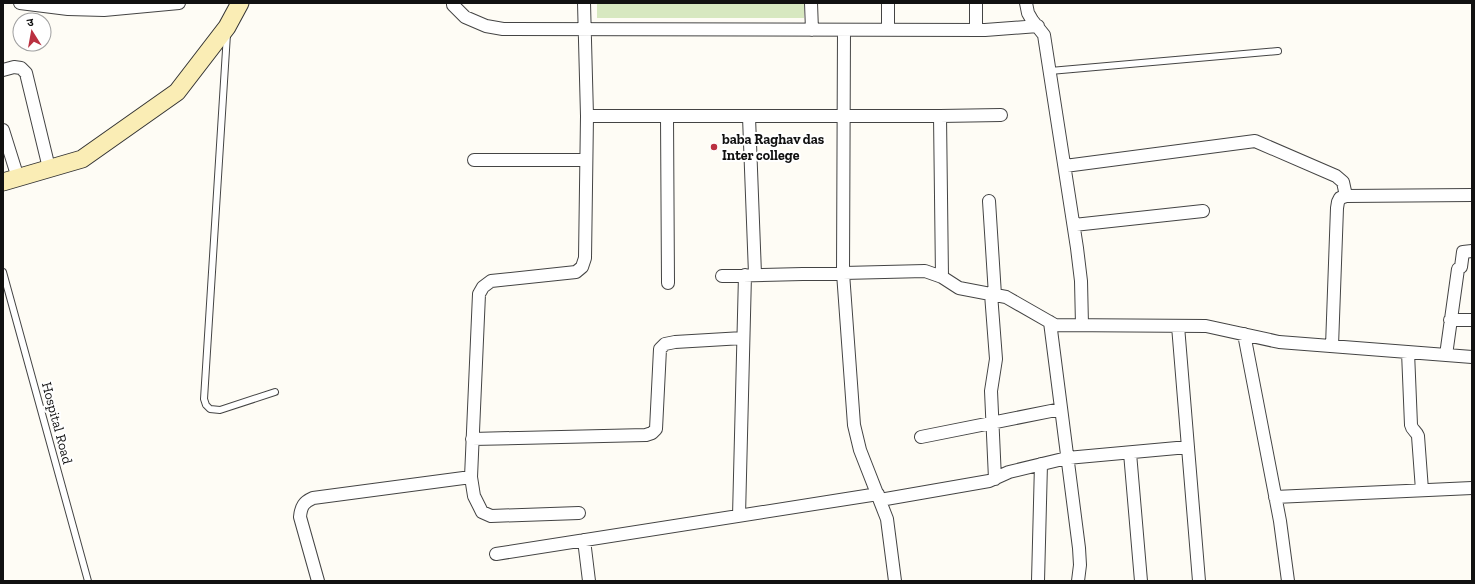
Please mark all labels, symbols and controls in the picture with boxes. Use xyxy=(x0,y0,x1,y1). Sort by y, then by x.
north arrow xyxy=(12,12,52,52)
text: उ xyxy=(26,16,35,30)
place label: baba Raghav das Inter college xyxy=(721,131,825,164)
marker: baba Raghav das Inter college xyxy=(709,142,719,152)
street label: Hospital Road xyxy=(38,380,76,466)

